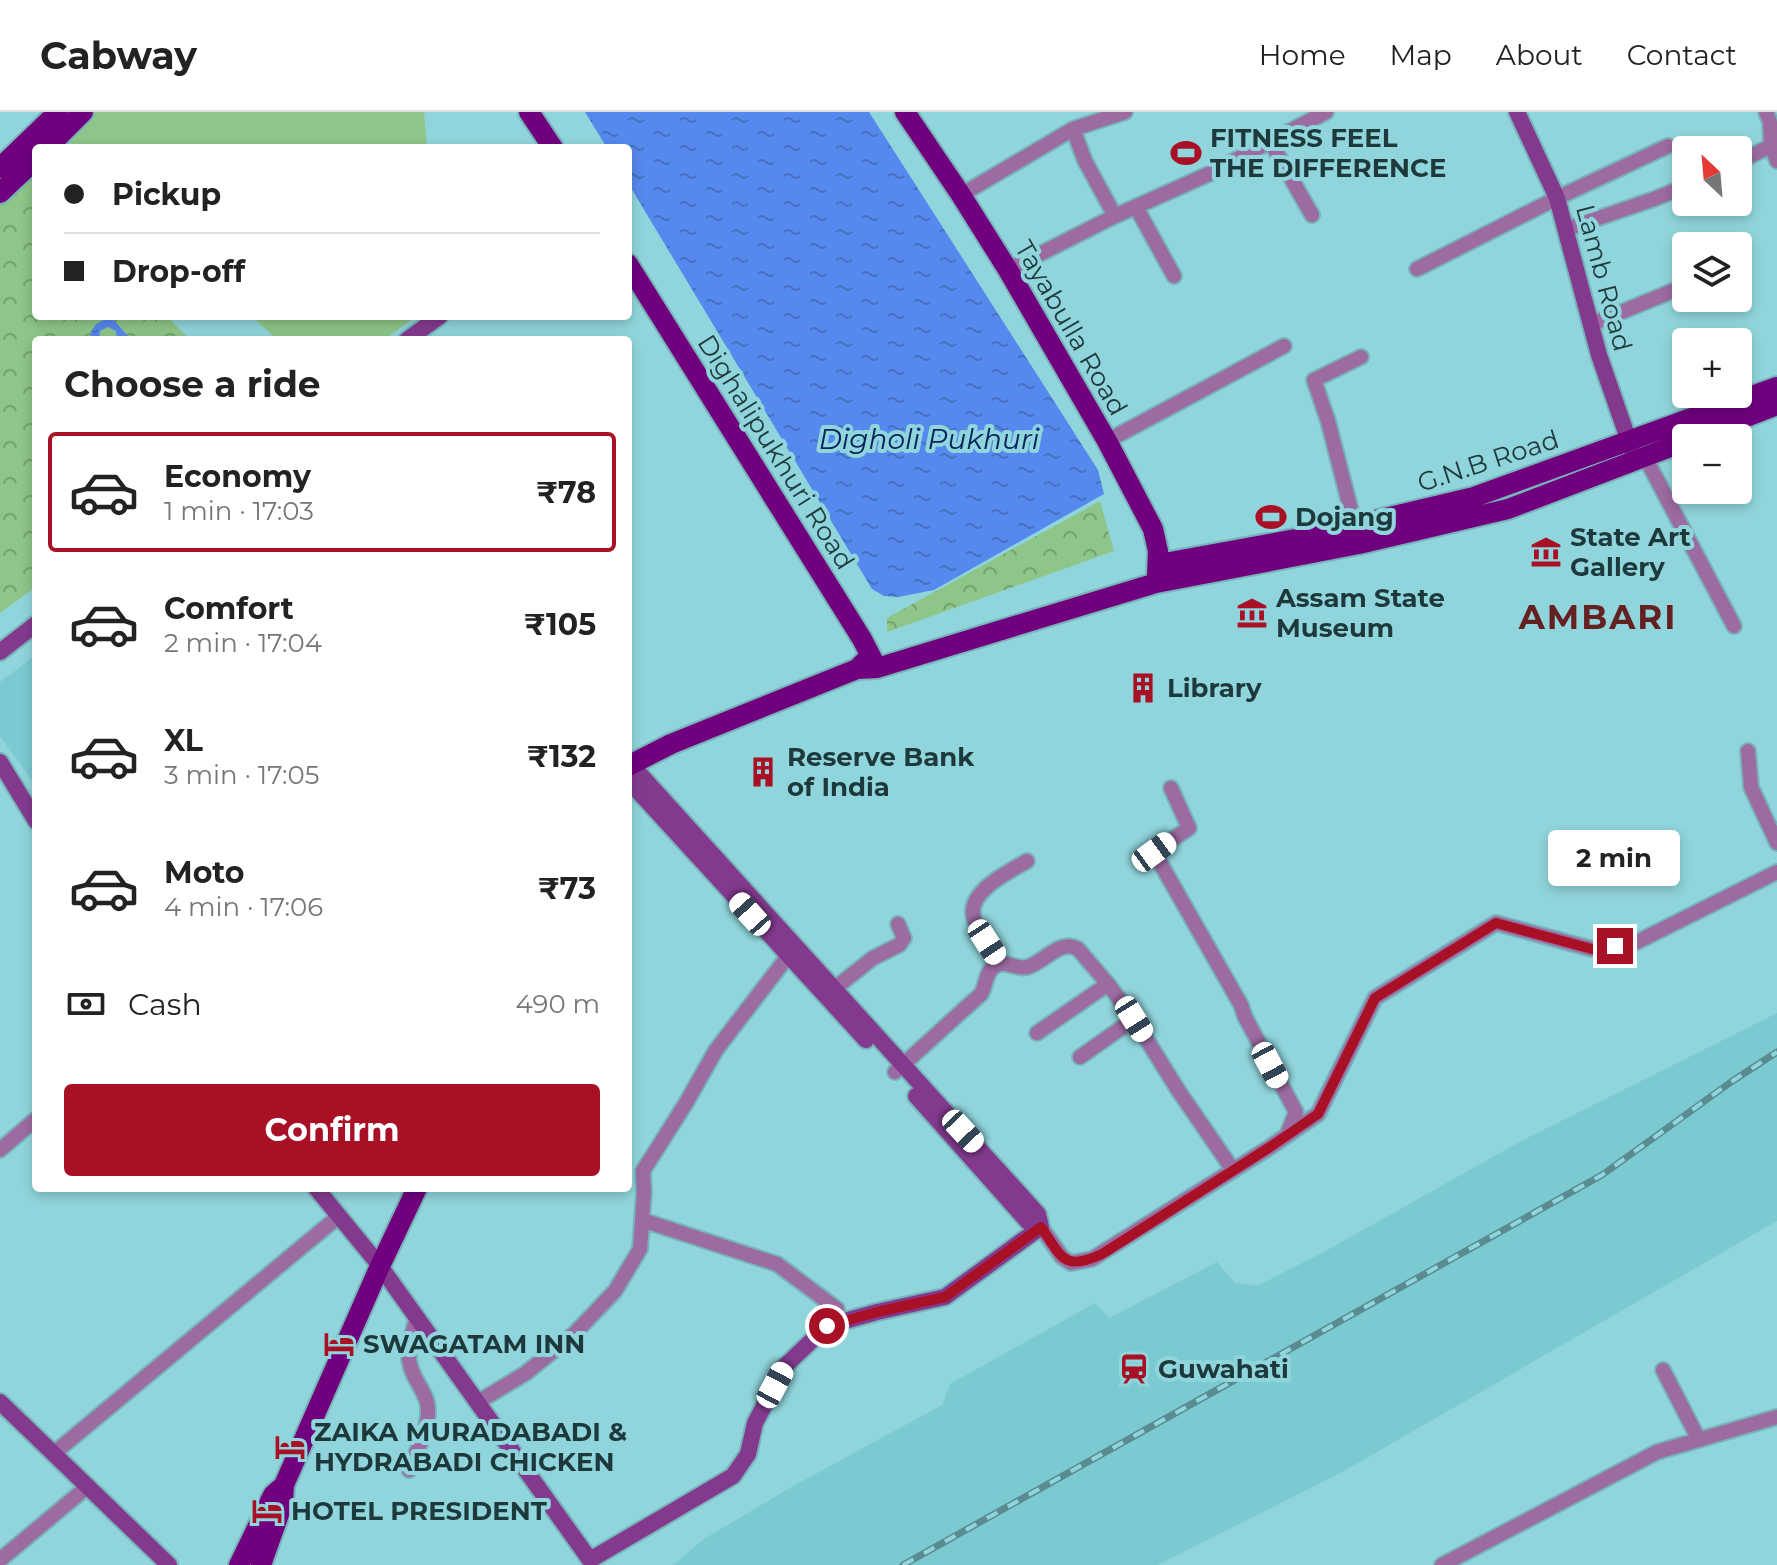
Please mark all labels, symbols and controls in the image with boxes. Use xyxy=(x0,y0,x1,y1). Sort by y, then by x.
text: Cabway xyxy=(40,32,197,79)
text: Home xyxy=(1259,38,1346,72)
text: Map xyxy=(1390,38,1452,72)
text: About xyxy=(1496,38,1583,72)
text: Contact xyxy=(1627,38,1737,72)
place label: FITNESS FEEL THE DIFFERENCE xyxy=(1210,122,1446,184)
sports icon: FITNESS FEEL THE DIFFERENCE xyxy=(1169,136,1203,170)
north arrow xyxy=(1672,136,1752,216)
map controls xyxy=(1672,136,1752,504)
text: Pickup xyxy=(112,176,221,213)
street label: Lamb Road xyxy=(1569,201,1639,355)
button: layers xyxy=(1672,232,1752,312)
street label: Tayabulla Road xyxy=(1008,235,1134,421)
text: Drop-off xyxy=(112,253,245,290)
button: + xyxy=(1672,328,1752,408)
street label: Dighalipukhuri Road xyxy=(691,329,861,575)
text: Choose a ride xyxy=(64,362,321,406)
water label: Digholi Pukhuri xyxy=(819,422,1040,456)
street label: G.N.B Road xyxy=(1413,423,1563,499)
button: − xyxy=(1672,424,1752,504)
icon: car xyxy=(68,456,140,528)
text: Economy xyxy=(164,458,311,495)
text: ₹78 xyxy=(536,474,596,511)
text: 1 min · 17:03 xyxy=(164,495,314,527)
sports icon: Dojang xyxy=(1254,500,1288,534)
place label: Dojang xyxy=(1295,501,1394,533)
place label: State Art Gallery xyxy=(1570,521,1691,583)
museum icon: State Art Gallery xyxy=(1529,535,1563,569)
place label: Assam State Museum xyxy=(1275,582,1445,644)
icon: car xyxy=(68,588,140,660)
text: Comfort xyxy=(164,590,294,627)
museum icon: Assam State Museum xyxy=(1235,596,1269,630)
district label: AMBARI xyxy=(1518,596,1677,638)
text: ₹105 xyxy=(524,606,596,643)
text: 2 min · 17:04 xyxy=(164,627,322,659)
building icon: Library xyxy=(1126,671,1160,705)
place label: Library xyxy=(1167,672,1262,704)
icon: car xyxy=(68,720,140,792)
text: XL xyxy=(164,722,203,759)
text: ₹132 xyxy=(527,738,596,775)
place label: Reserve Bank of India xyxy=(787,741,975,803)
building icon: Reserve Bank of India xyxy=(746,755,780,789)
text: 3 min · 17:05 xyxy=(164,759,319,791)
car xyxy=(1128,828,1180,876)
callout: 2 min xyxy=(1549,830,1681,886)
text: 2 min xyxy=(1576,842,1652,874)
icon: car xyxy=(68,852,140,924)
text: Moto xyxy=(164,854,245,891)
text: ₹73 xyxy=(538,870,596,907)
car xyxy=(725,888,775,940)
text: 4 min · 17:06 xyxy=(164,891,323,923)
car xyxy=(964,915,1010,969)
route end xyxy=(1597,928,1633,964)
icon: cash xyxy=(64,982,108,1026)
text: Cash xyxy=(128,986,202,1023)
text: 490 m xyxy=(516,988,600,1020)
car xyxy=(1111,992,1157,1046)
car xyxy=(1248,1038,1292,1092)
button: Confirm xyxy=(64,1084,600,1176)
car xyxy=(938,1105,988,1157)
route start xyxy=(809,1308,845,1344)
hotel icon: SWAGATAM INN xyxy=(322,1327,356,1361)
place label: SWAGATAM INN xyxy=(363,1328,585,1360)
station icon: Guwahati xyxy=(1117,1352,1151,1386)
place label: Guwahati xyxy=(1158,1353,1289,1385)
car xyxy=(753,1358,797,1412)
place label: ZAIKA MURADABADI & HYDRABADI CHICKEN xyxy=(314,1416,627,1478)
hotel icon: ZAIKA MURADABADI & HYDRABADI CHICKEN xyxy=(273,1430,307,1464)
hotel icon: HOTEL PRESIDENT xyxy=(250,1494,284,1528)
place label: HOTEL PRESIDENT xyxy=(291,1495,547,1527)

